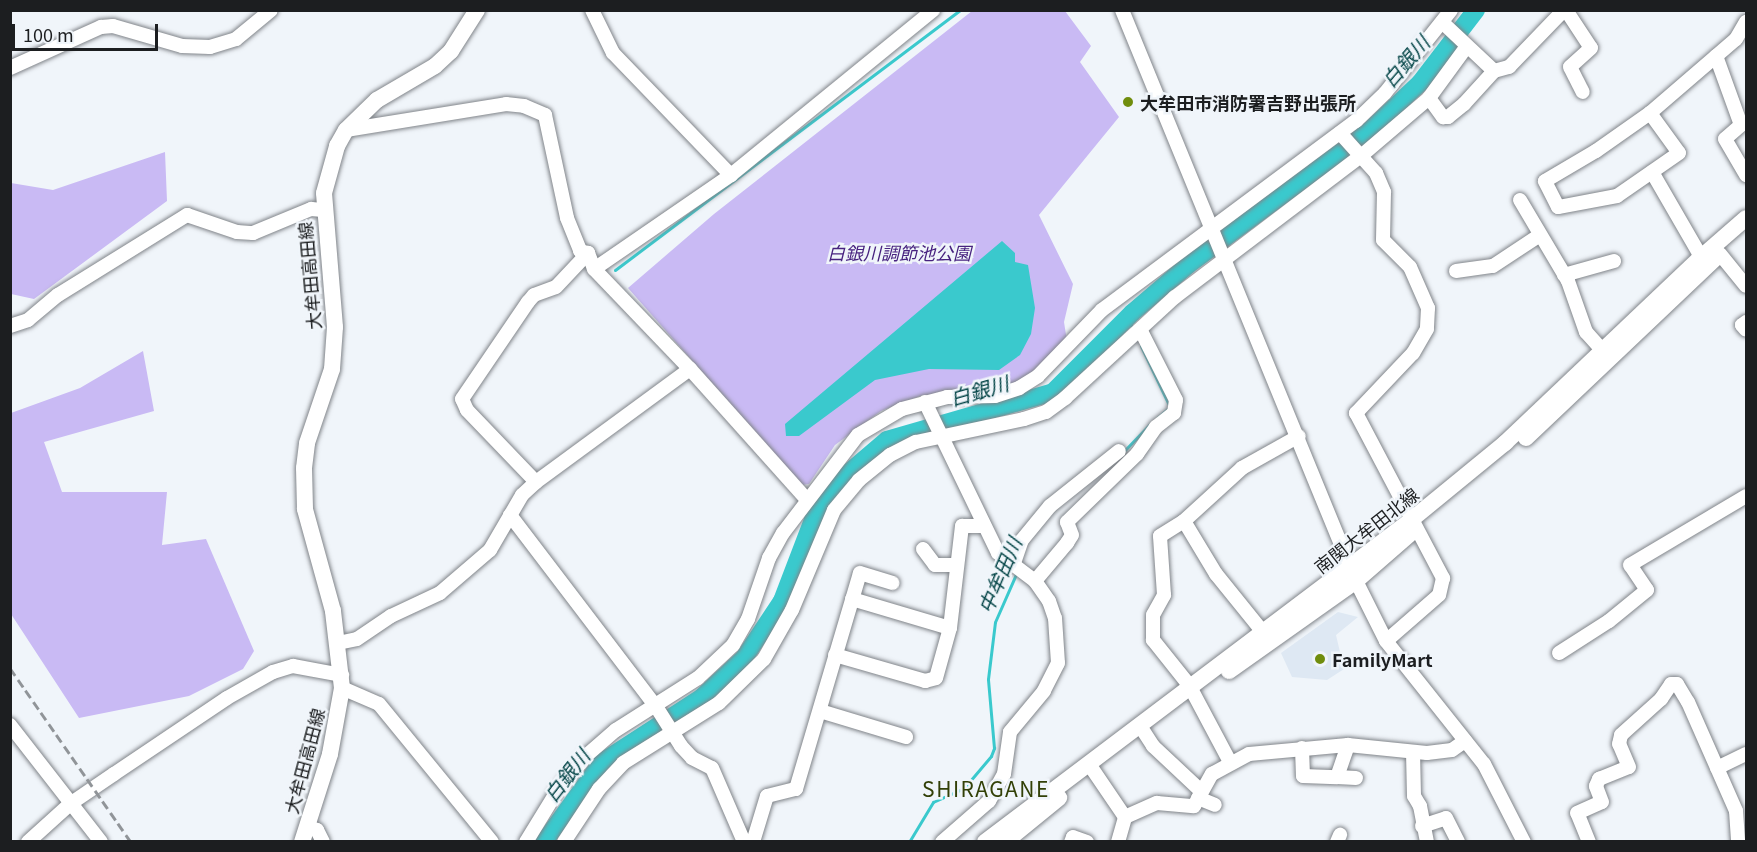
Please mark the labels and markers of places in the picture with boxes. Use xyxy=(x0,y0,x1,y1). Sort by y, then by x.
place label: 大牟田市消防署吉野出張所 xyxy=(1140,91,1356,113)
marker: 大牟田市消防署吉野出張所 xyxy=(1121,95,1135,109)
place label: FamilyMart xyxy=(1332,648,1433,670)
marker: FamilyMart xyxy=(1313,652,1327,666)

